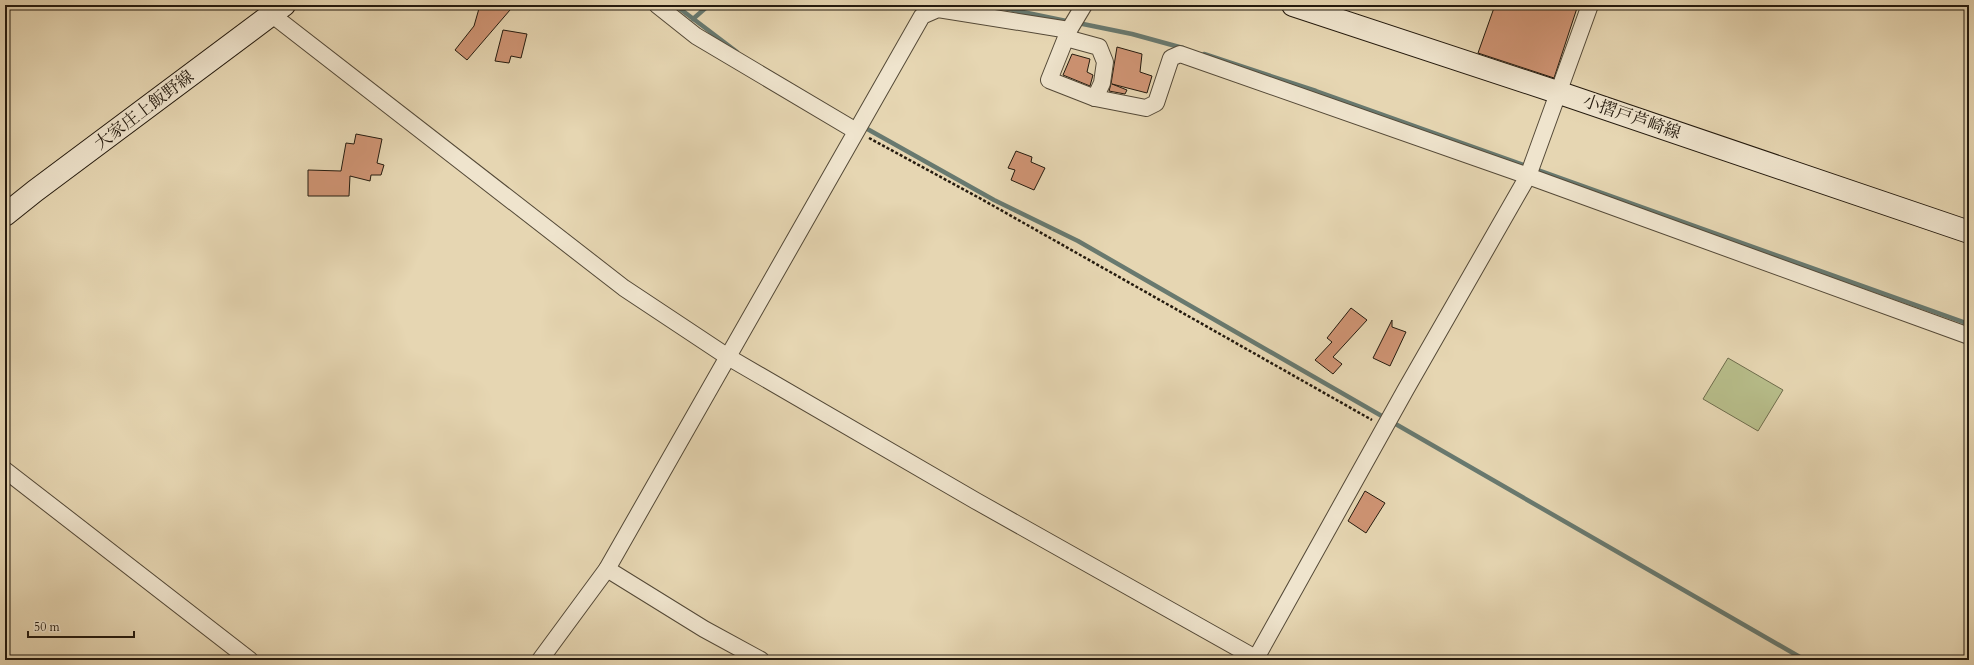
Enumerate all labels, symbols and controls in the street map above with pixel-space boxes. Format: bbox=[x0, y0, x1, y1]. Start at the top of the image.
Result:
street label: 大家庄上飯野線 bbox=[90, 65, 198, 155]
street label: 小摺戸芦崎線 bbox=[1580, 90, 1684, 144]
scale bar bbox=[28, 613, 134, 639]
text: 50 m bbox=[34, 619, 61, 635]

